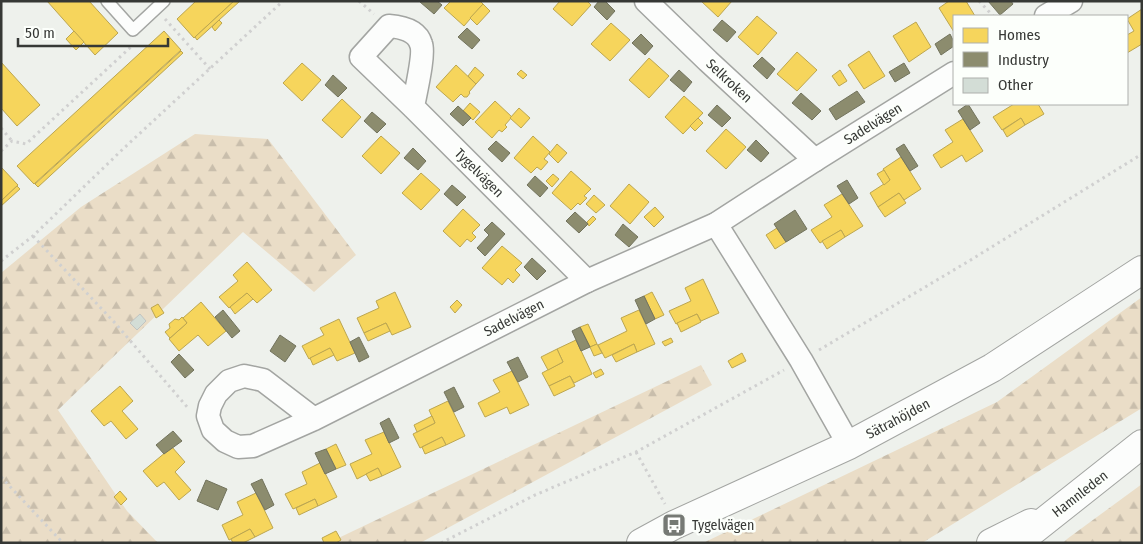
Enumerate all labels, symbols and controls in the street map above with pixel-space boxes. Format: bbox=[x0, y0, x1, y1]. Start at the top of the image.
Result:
scale bar bbox=[18, 15, 168, 47]
legend bbox=[953, 15, 1128, 105]
text: 50 m bbox=[25, 24, 55, 42]
text: Homes bbox=[998, 26, 1040, 44]
text: Industry bbox=[998, 51, 1049, 69]
street label: Selkroken bbox=[702, 55, 756, 107]
text: Other bbox=[998, 76, 1034, 94]
street label: Sadelvägen bbox=[841, 100, 905, 148]
street label: Tygelvägen bbox=[451, 145, 507, 201]
street label: Sadelvägen bbox=[481, 296, 547, 340]
street label: Sätrahöjden bbox=[863, 395, 933, 443]
street label: Hamnleden bbox=[1049, 467, 1111, 521]
bus stop icon: Tygelvägen bbox=[661, 512, 687, 538]
place label: Tygelvägen bbox=[692, 517, 754, 534]

